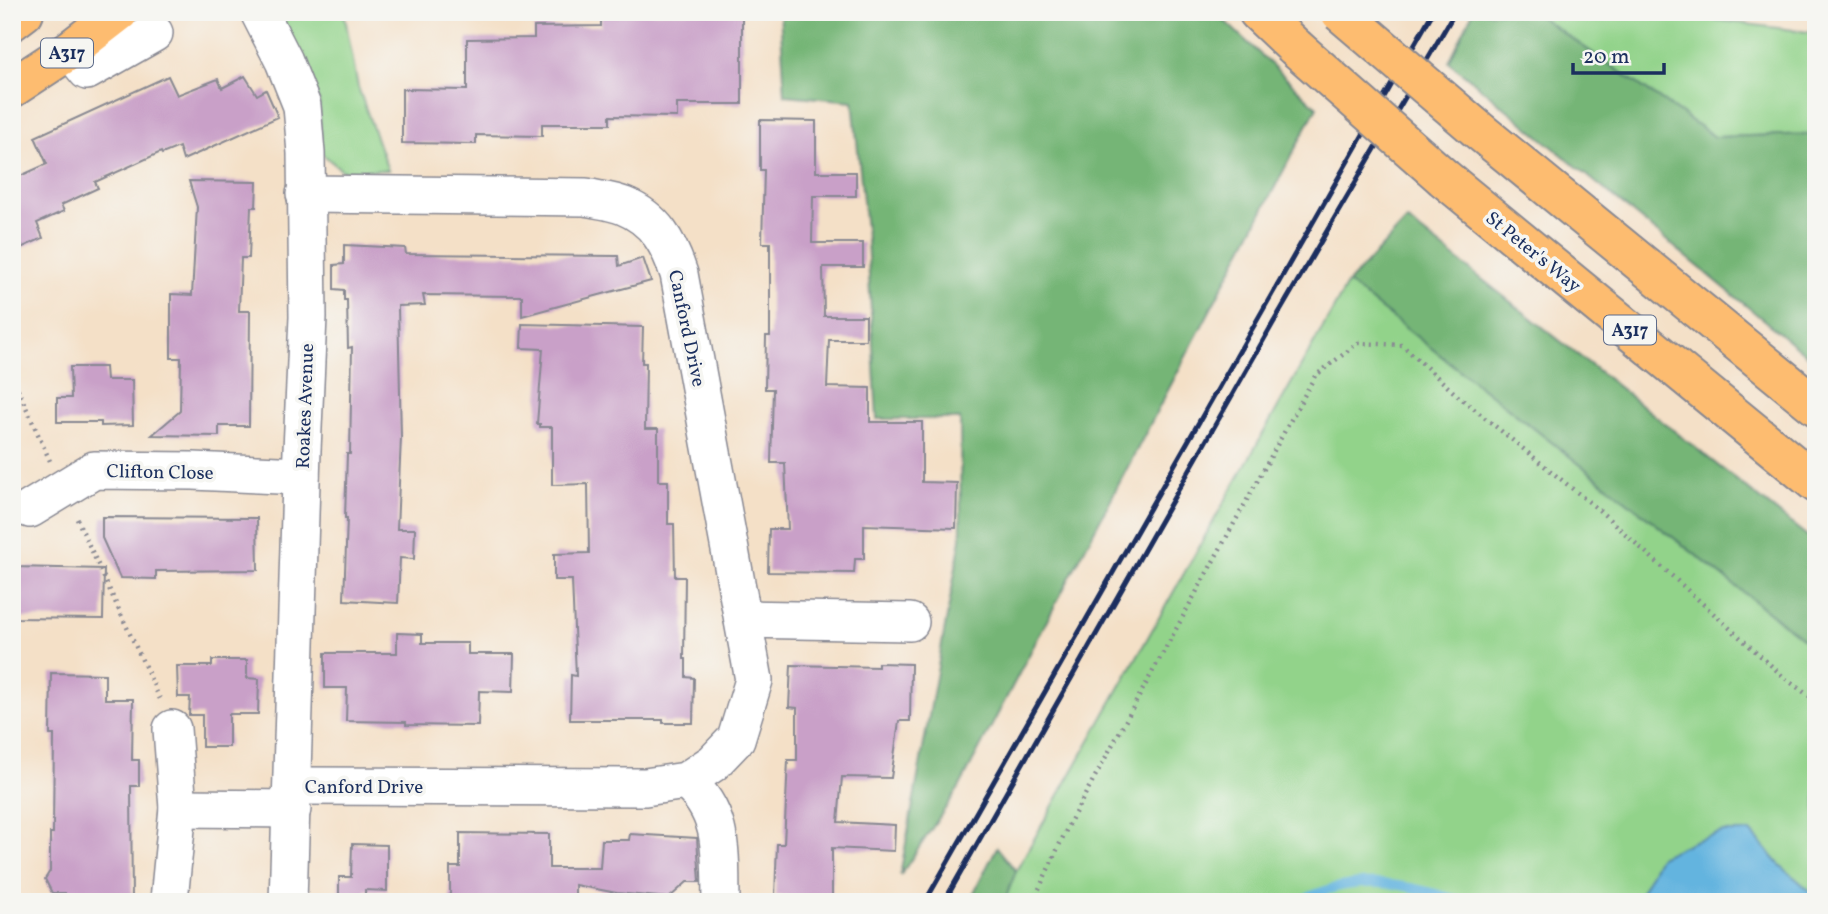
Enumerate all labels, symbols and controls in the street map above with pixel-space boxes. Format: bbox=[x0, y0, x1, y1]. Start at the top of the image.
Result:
scale bar bbox=[1573, 32, 1664, 76]
road number: A317 bbox=[41, 38, 93, 68]
text: 20 m bbox=[1583, 43, 1629, 72]
street label: St Peter's Way bbox=[1479, 206, 1586, 299]
street label: Canford Drive bbox=[661, 268, 711, 389]
road number: A317 bbox=[1604, 316, 1656, 344]
street label: Roakes Avenue bbox=[291, 343, 321, 469]
street label: Clifton Close bbox=[106, 459, 214, 487]
street label: Canford Drive bbox=[305, 775, 423, 801]

